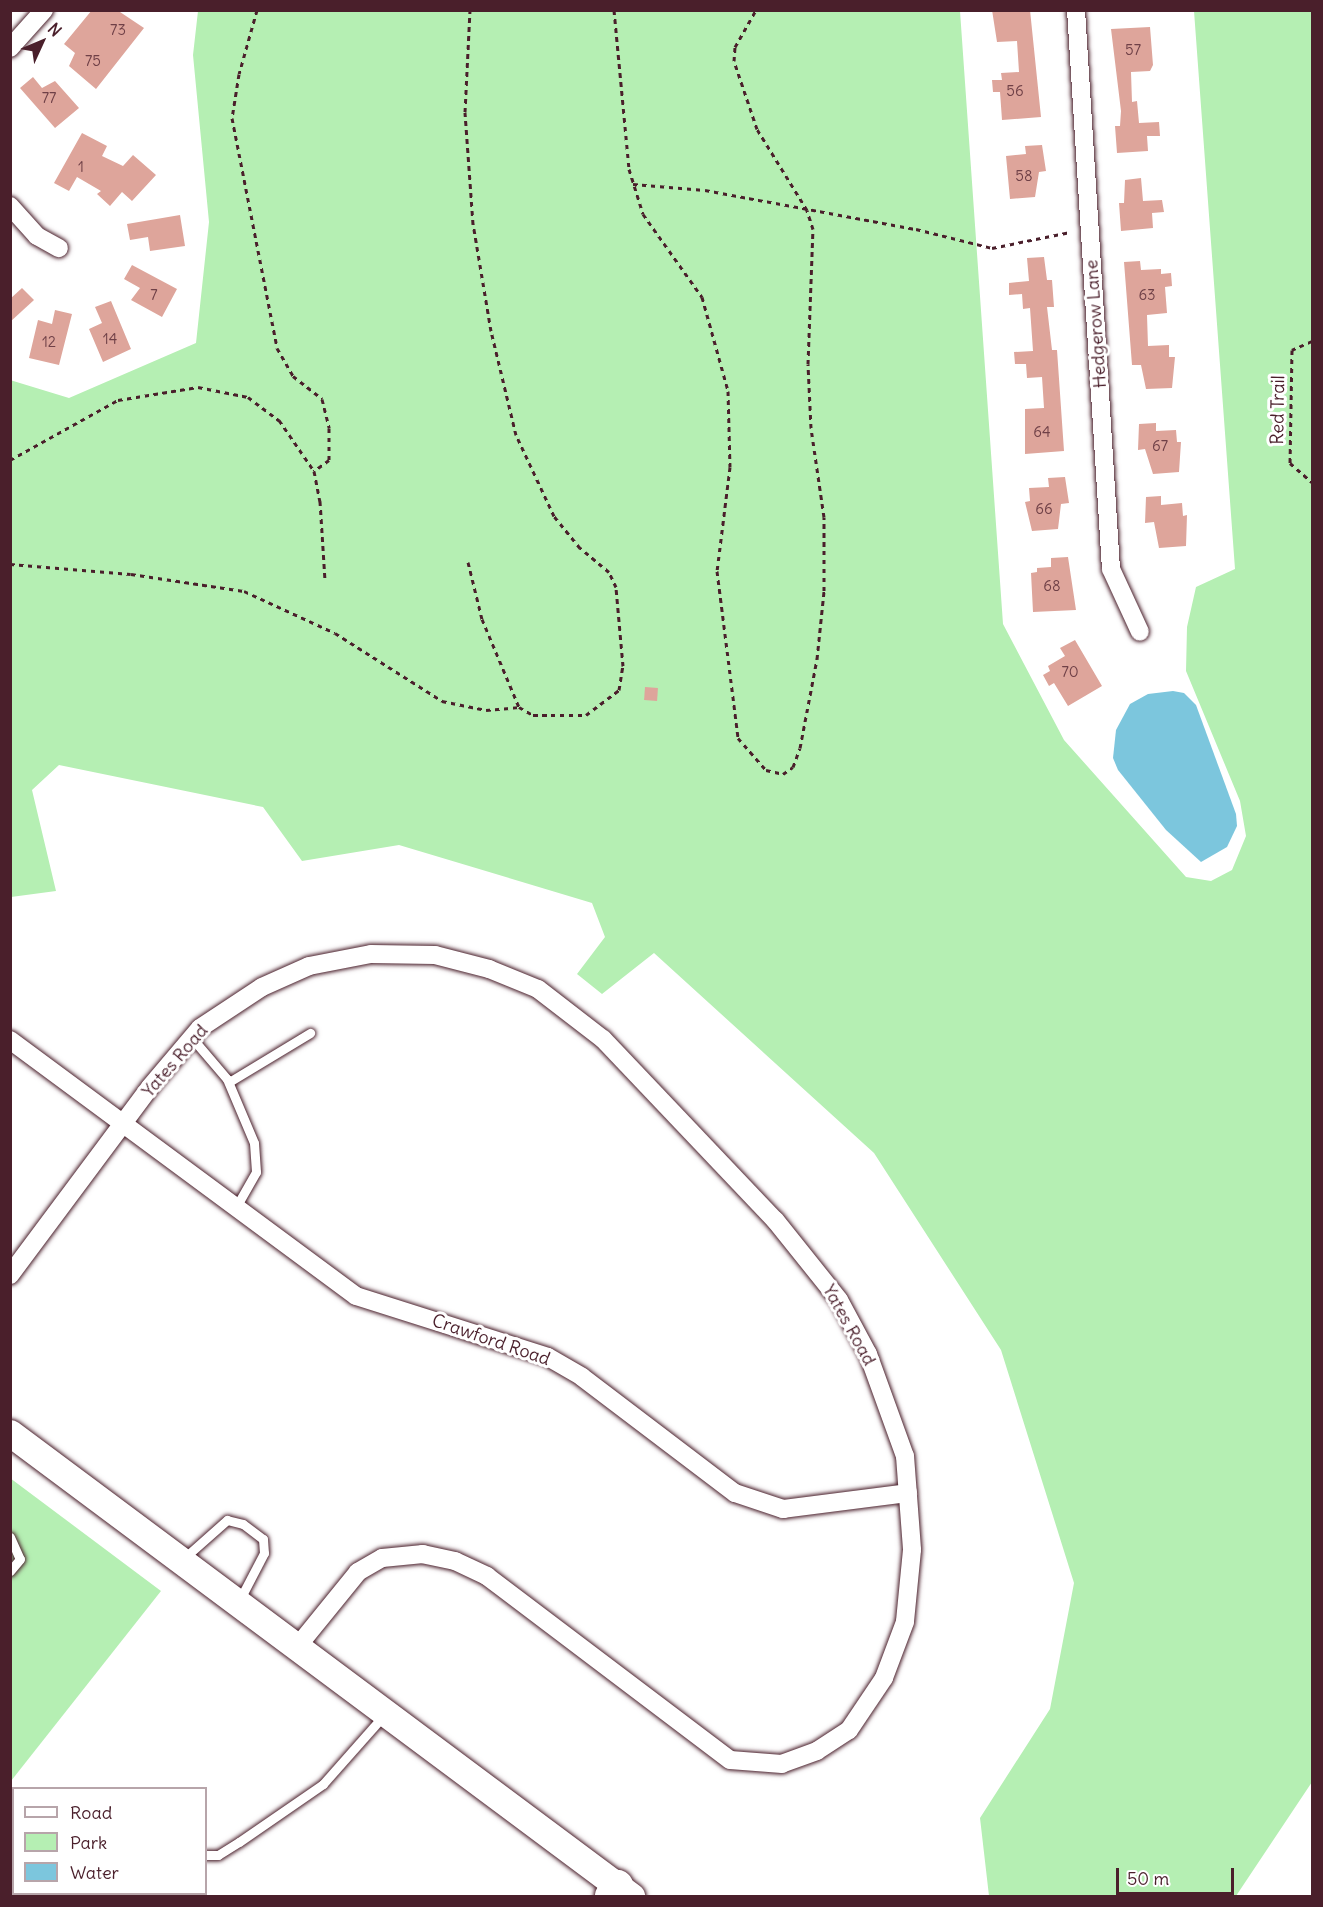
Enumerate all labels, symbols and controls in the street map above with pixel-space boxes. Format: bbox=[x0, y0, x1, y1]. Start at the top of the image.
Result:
north arrow bbox=[12, 12, 72, 72]
text: N bbox=[44, 19, 66, 40]
house number: 73 bbox=[110, 21, 126, 39]
house number: 57 bbox=[1125, 41, 1141, 59]
house number: 75 bbox=[85, 52, 101, 70]
house number: 56 bbox=[1006, 82, 1024, 100]
house number: 77 bbox=[42, 89, 56, 107]
house number: 1 bbox=[78, 158, 84, 176]
house number: 58 bbox=[1015, 167, 1033, 185]
street label: Hedgerow Lane bbox=[1081, 259, 1111, 389]
house number: 7 bbox=[150, 286, 158, 304]
house number: 63 bbox=[1138, 286, 1156, 304]
house number: 14 bbox=[103, 330, 117, 348]
house number: 12 bbox=[42, 333, 56, 351]
street label: Red Trail bbox=[1267, 375, 1289, 445]
house number: 64 bbox=[1033, 423, 1051, 441]
house number: 67 bbox=[1152, 437, 1168, 455]
house number: 66 bbox=[1035, 500, 1053, 518]
house number: 68 bbox=[1043, 577, 1061, 595]
house number: 70 bbox=[1061, 663, 1079, 681]
street label: Yates Road bbox=[138, 1020, 212, 1102]
street label: Yates Road bbox=[818, 1281, 880, 1369]
street label: Crawford Road bbox=[429, 1310, 553, 1370]
legend bbox=[12, 1787, 207, 1895]
text: Road bbox=[70, 1801, 112, 1824]
text: Park bbox=[70, 1831, 107, 1854]
scale bar bbox=[1119, 1856, 1238, 1894]
text: Water bbox=[70, 1861, 119, 1884]
text: 50 m bbox=[1127, 1867, 1169, 1890]

